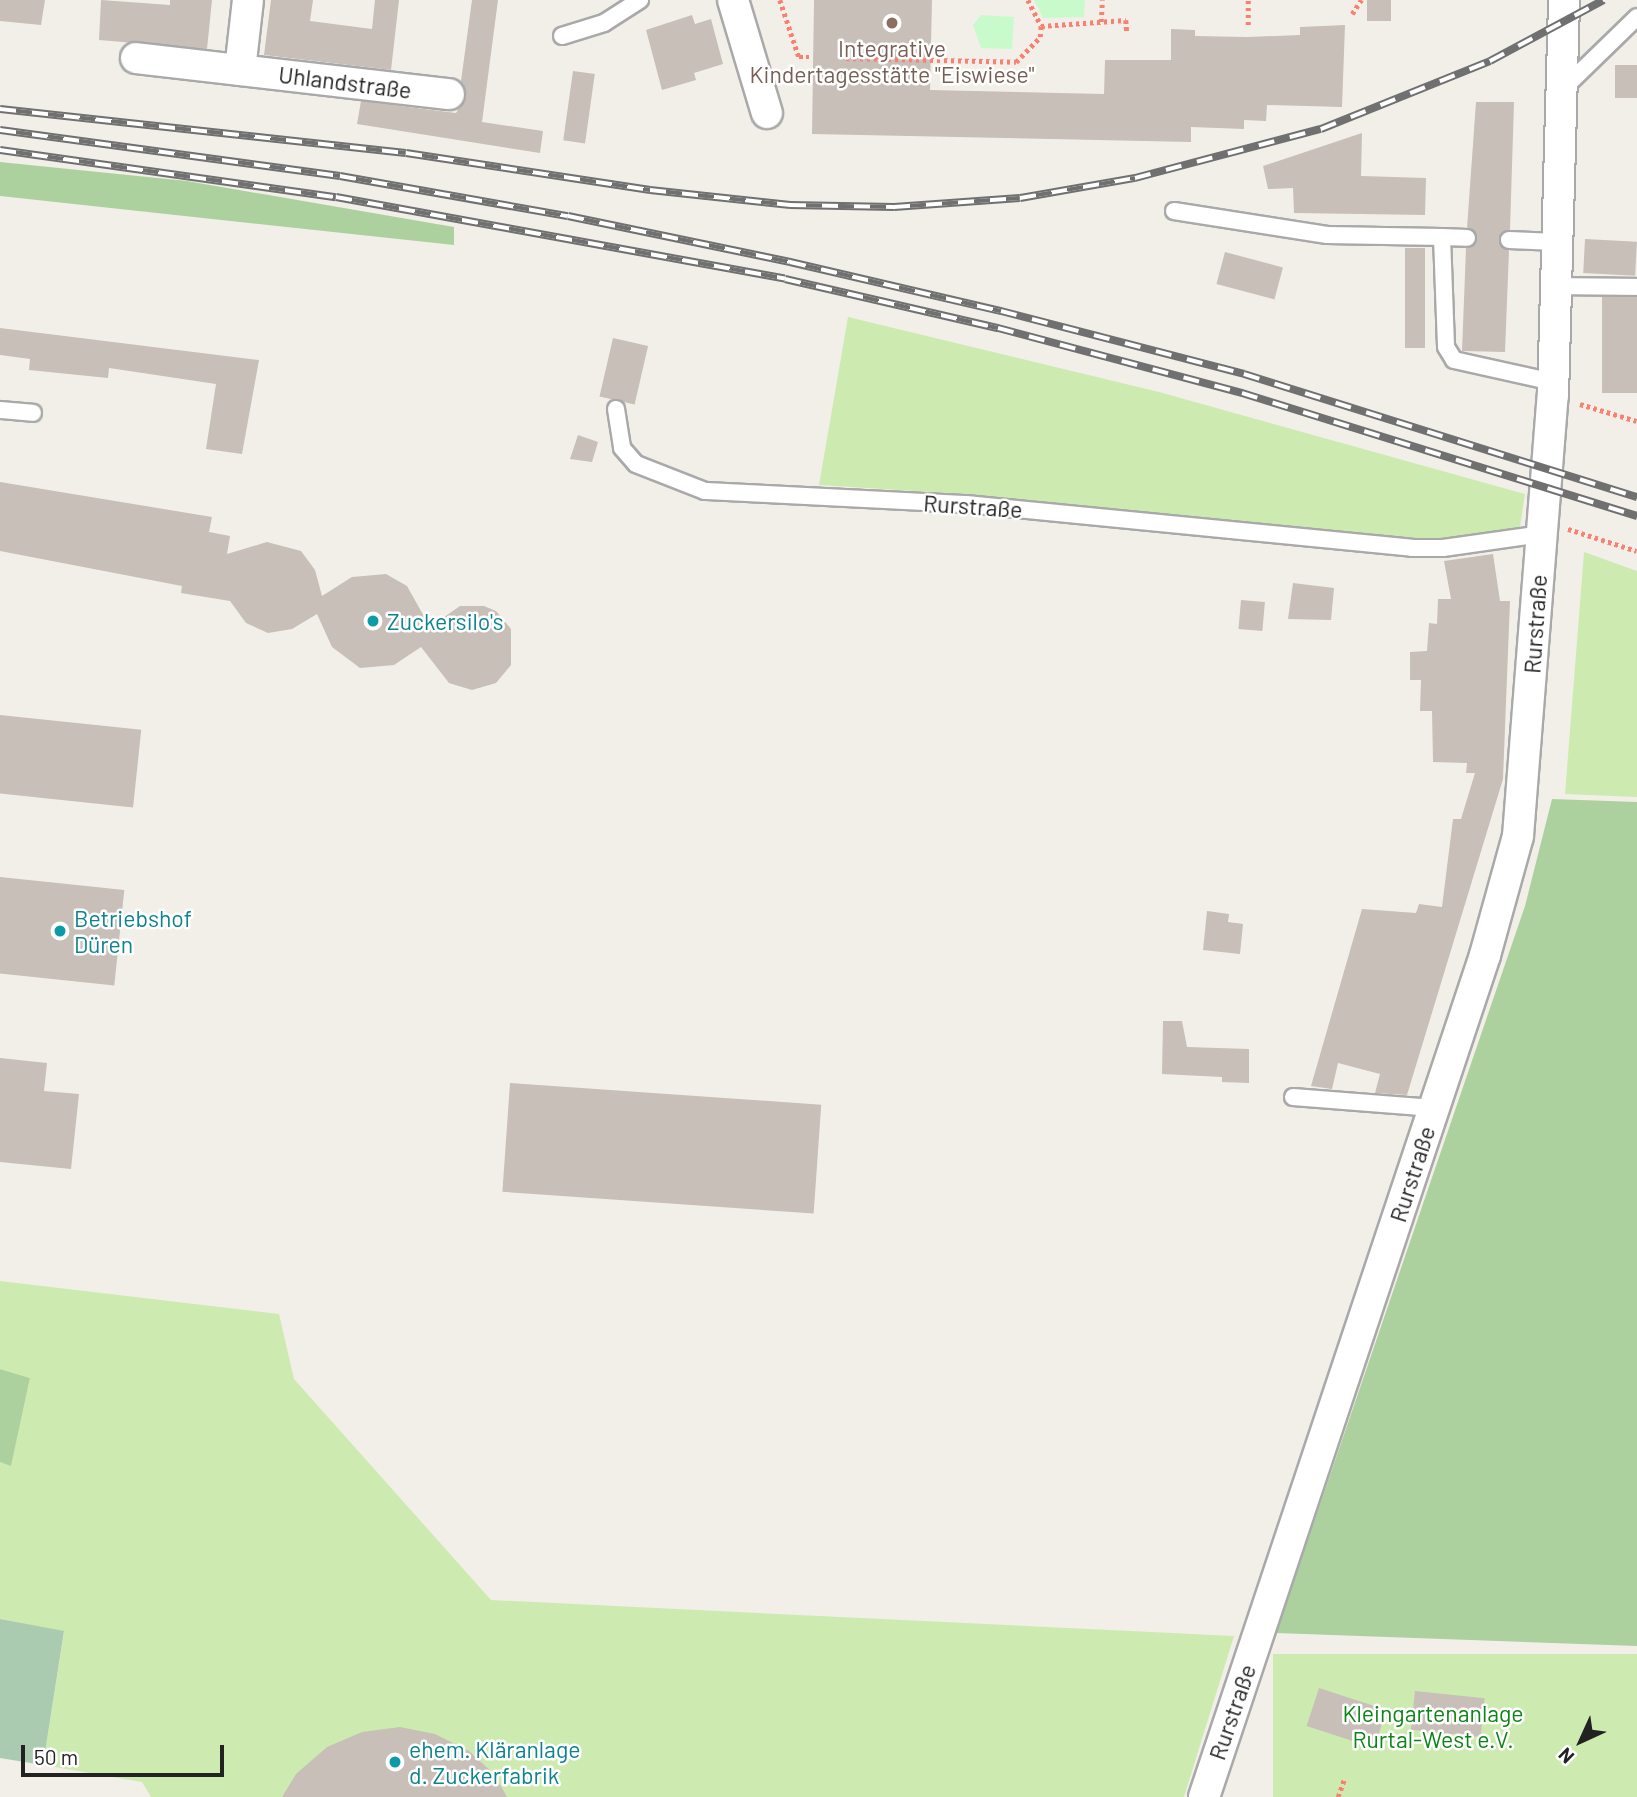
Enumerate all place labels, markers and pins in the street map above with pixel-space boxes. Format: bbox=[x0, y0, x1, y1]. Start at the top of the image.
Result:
marker: Integrative Kindertagesstätte "Eiswiese" bbox=[884, 15, 900, 31]
place label: Integrative Kindertagesstätte "Eiswiese" bbox=[750, 34, 1034, 88]
place label: Zuckersilo's bbox=[387, 607, 504, 635]
marker: Zuckersilo's bbox=[365, 613, 381, 629]
place label: Betriebshof Düren bbox=[74, 904, 192, 958]
marker: Betriebshof Düren bbox=[52, 923, 68, 939]
place label: ehem. Kläranlage d. Zuckerfabrik bbox=[409, 1735, 580, 1789]
marker: ehem. Kläranlage d. Zuckerfabrik bbox=[387, 1754, 403, 1770]

